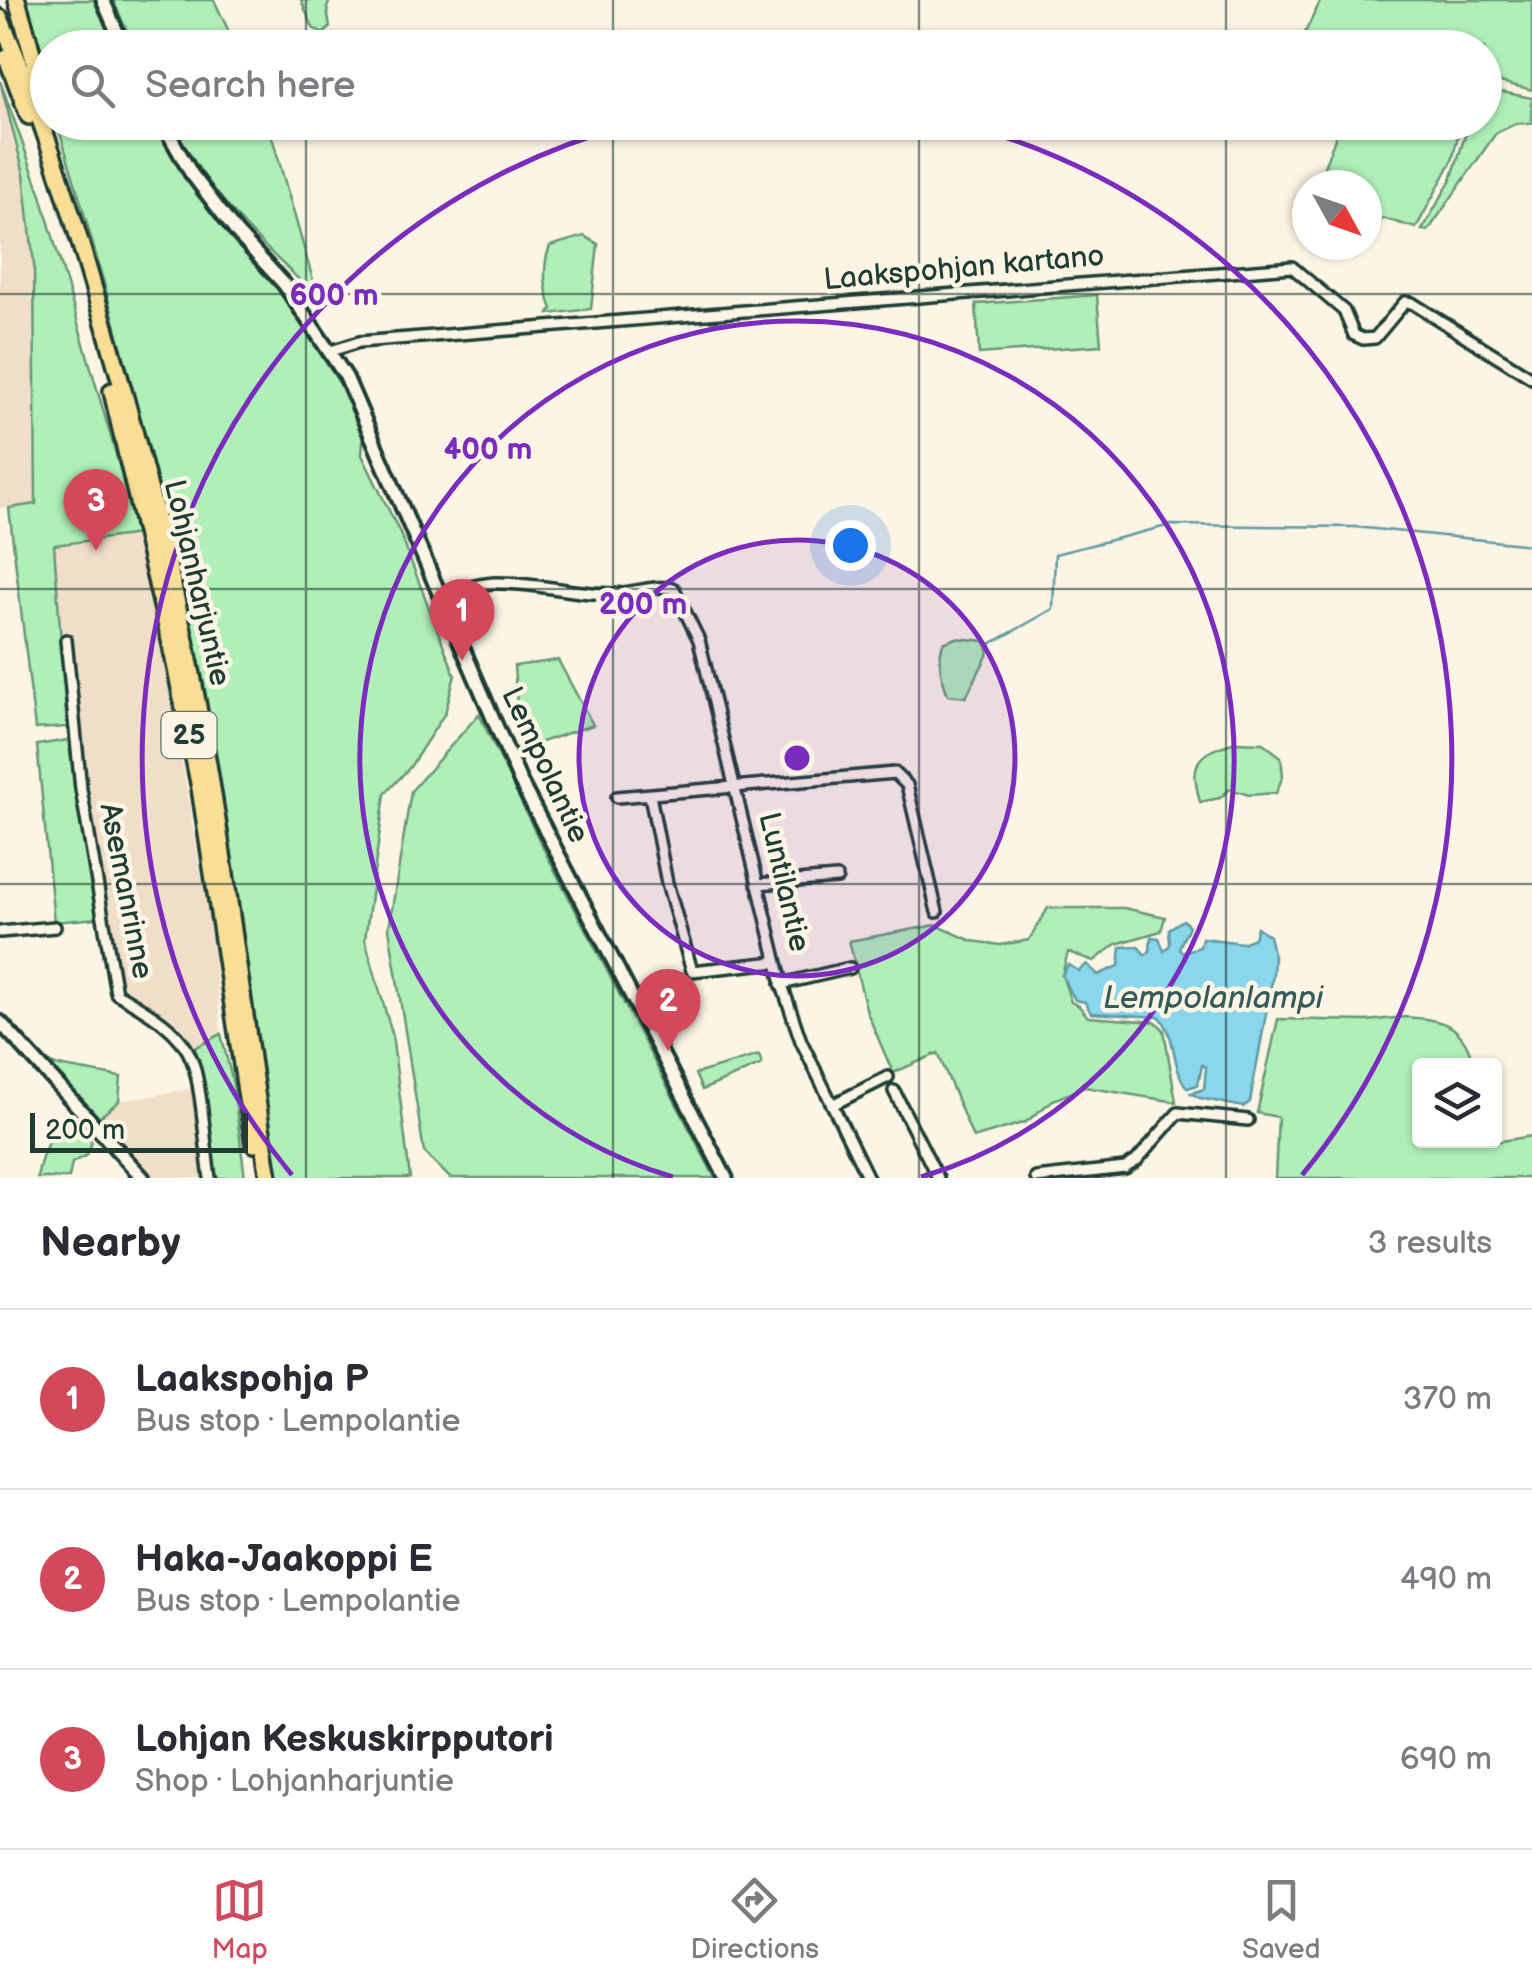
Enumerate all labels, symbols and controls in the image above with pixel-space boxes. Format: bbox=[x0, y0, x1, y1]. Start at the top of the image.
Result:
search box bbox=[30, 30, 1502, 140]
icon: search bbox=[65, 58, 120, 113]
text: Search here bbox=[145, 63, 356, 108]
north arrow bbox=[1292, 170, 1382, 260]
street label: Laakspohjan kartano bbox=[822, 238, 1106, 298]
text: 600 m bbox=[289, 278, 379, 314]
text: 400 m bbox=[444, 432, 532, 468]
pin: 3 bbox=[64, 468, 128, 551]
street label: Lohjanharjuntie bbox=[156, 477, 238, 689]
your location bbox=[825, 520, 876, 571]
pin: 1 bbox=[430, 578, 494, 661]
text: 200 m bbox=[599, 587, 687, 623]
street label: Lempolantie bbox=[493, 681, 597, 849]
road number: 25 bbox=[162, 712, 216, 758]
centre of rings bbox=[779, 740, 815, 776]
street label: Asemanrinne bbox=[91, 800, 161, 982]
street label: Luntilantie bbox=[751, 809, 817, 955]
pin: 2 bbox=[636, 968, 700, 1051]
water label: Lempolanlampi bbox=[1103, 979, 1325, 1018]
map controls bbox=[1412, 1058, 1502, 1148]
button: layers bbox=[1412, 1058, 1502, 1148]
scale bar bbox=[30, 1108, 248, 1152]
text: 200 m bbox=[45, 1114, 125, 1147]
text: Nearby bbox=[40, 1218, 180, 1269]
text: 3 results bbox=[1368, 1224, 1492, 1263]
text: Laakspohja P bbox=[135, 1357, 368, 1402]
text: 1 bbox=[66, 1380, 79, 1419]
text: 370 m bbox=[1403, 1380, 1492, 1419]
text: Bus stop · Lempolantie bbox=[135, 1402, 461, 1441]
text: Haka-Jaakoppi E bbox=[135, 1537, 433, 1582]
text: 2 bbox=[63, 1560, 82, 1599]
text: 490 m bbox=[1400, 1560, 1492, 1599]
text: Bus stop · Lempolantie bbox=[135, 1582, 461, 1621]
text: Lohjan Keskuskirpputori bbox=[135, 1717, 554, 1762]
text: 3 bbox=[63, 1740, 82, 1779]
text: 690 m bbox=[1400, 1740, 1492, 1779]
text: Shop · Lohjanharjuntie bbox=[135, 1762, 454, 1801]
tab: Map bbox=[211, 1873, 268, 1966]
tab: Directions bbox=[690, 1873, 819, 1966]
tab: Saved bbox=[1242, 1873, 1321, 1966]

